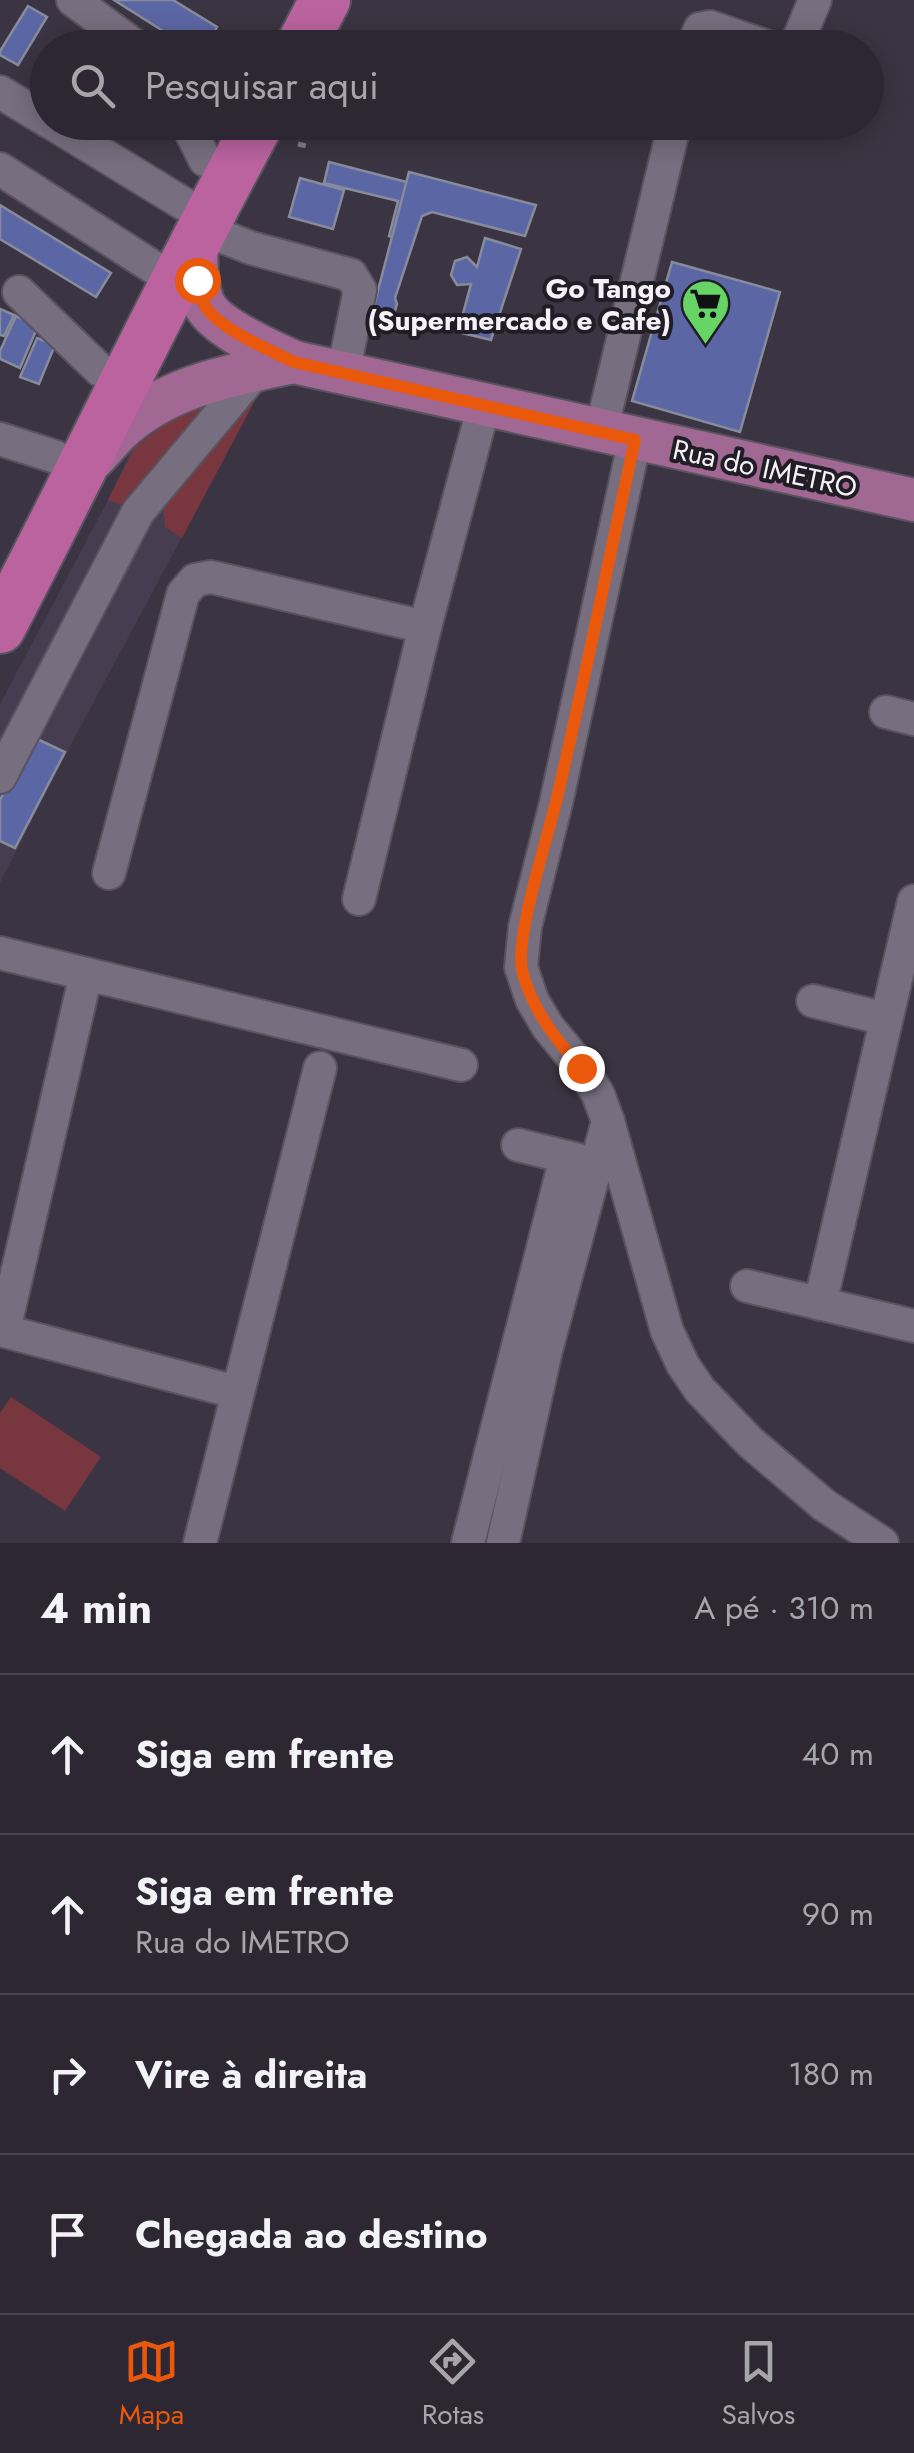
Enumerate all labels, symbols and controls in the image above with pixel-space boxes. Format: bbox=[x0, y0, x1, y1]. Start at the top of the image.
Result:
search box bbox=[30, 30, 884, 140]
icon: search bbox=[65, 58, 120, 113]
text: Pesquisar aqui bbox=[145, 58, 379, 113]
route start bbox=[175, 258, 221, 304]
place label: Go Tango (Supermercado e Cafe) bbox=[367, 268, 671, 341]
supermarket icon: Go Tango (Supermercado e Cafe) bbox=[680, 278, 732, 346]
street label: Rua do IMETRO bbox=[669, 429, 861, 508]
route end bbox=[559, 1046, 605, 1092]
text: 4 min bbox=[40, 1578, 152, 1639]
text: A pé · 310 m bbox=[694, 1585, 874, 1631]
icon: ahead bbox=[40, 1727, 95, 1782]
text: Siga em frente bbox=[135, 1727, 394, 1782]
text: 40 m bbox=[802, 1731, 874, 1777]
text: Siga em frente bbox=[135, 1864, 394, 1919]
icon: ahead bbox=[40, 1887, 95, 1942]
text: 90 m bbox=[802, 1891, 874, 1937]
text: Rua do IMETRO bbox=[135, 1919, 349, 1965]
icon: right bbox=[40, 2047, 95, 2102]
text: Vire à direita bbox=[135, 2047, 368, 2102]
text: 180 m bbox=[788, 2051, 874, 2097]
icon: arrive bbox=[40, 2207, 95, 2262]
text: Chegada ao destino bbox=[135, 2207, 488, 2262]
tab: Mapa bbox=[119, 2334, 184, 2435]
tab: Rotas bbox=[422, 2334, 484, 2435]
tab: Salvos bbox=[722, 2334, 795, 2435]

